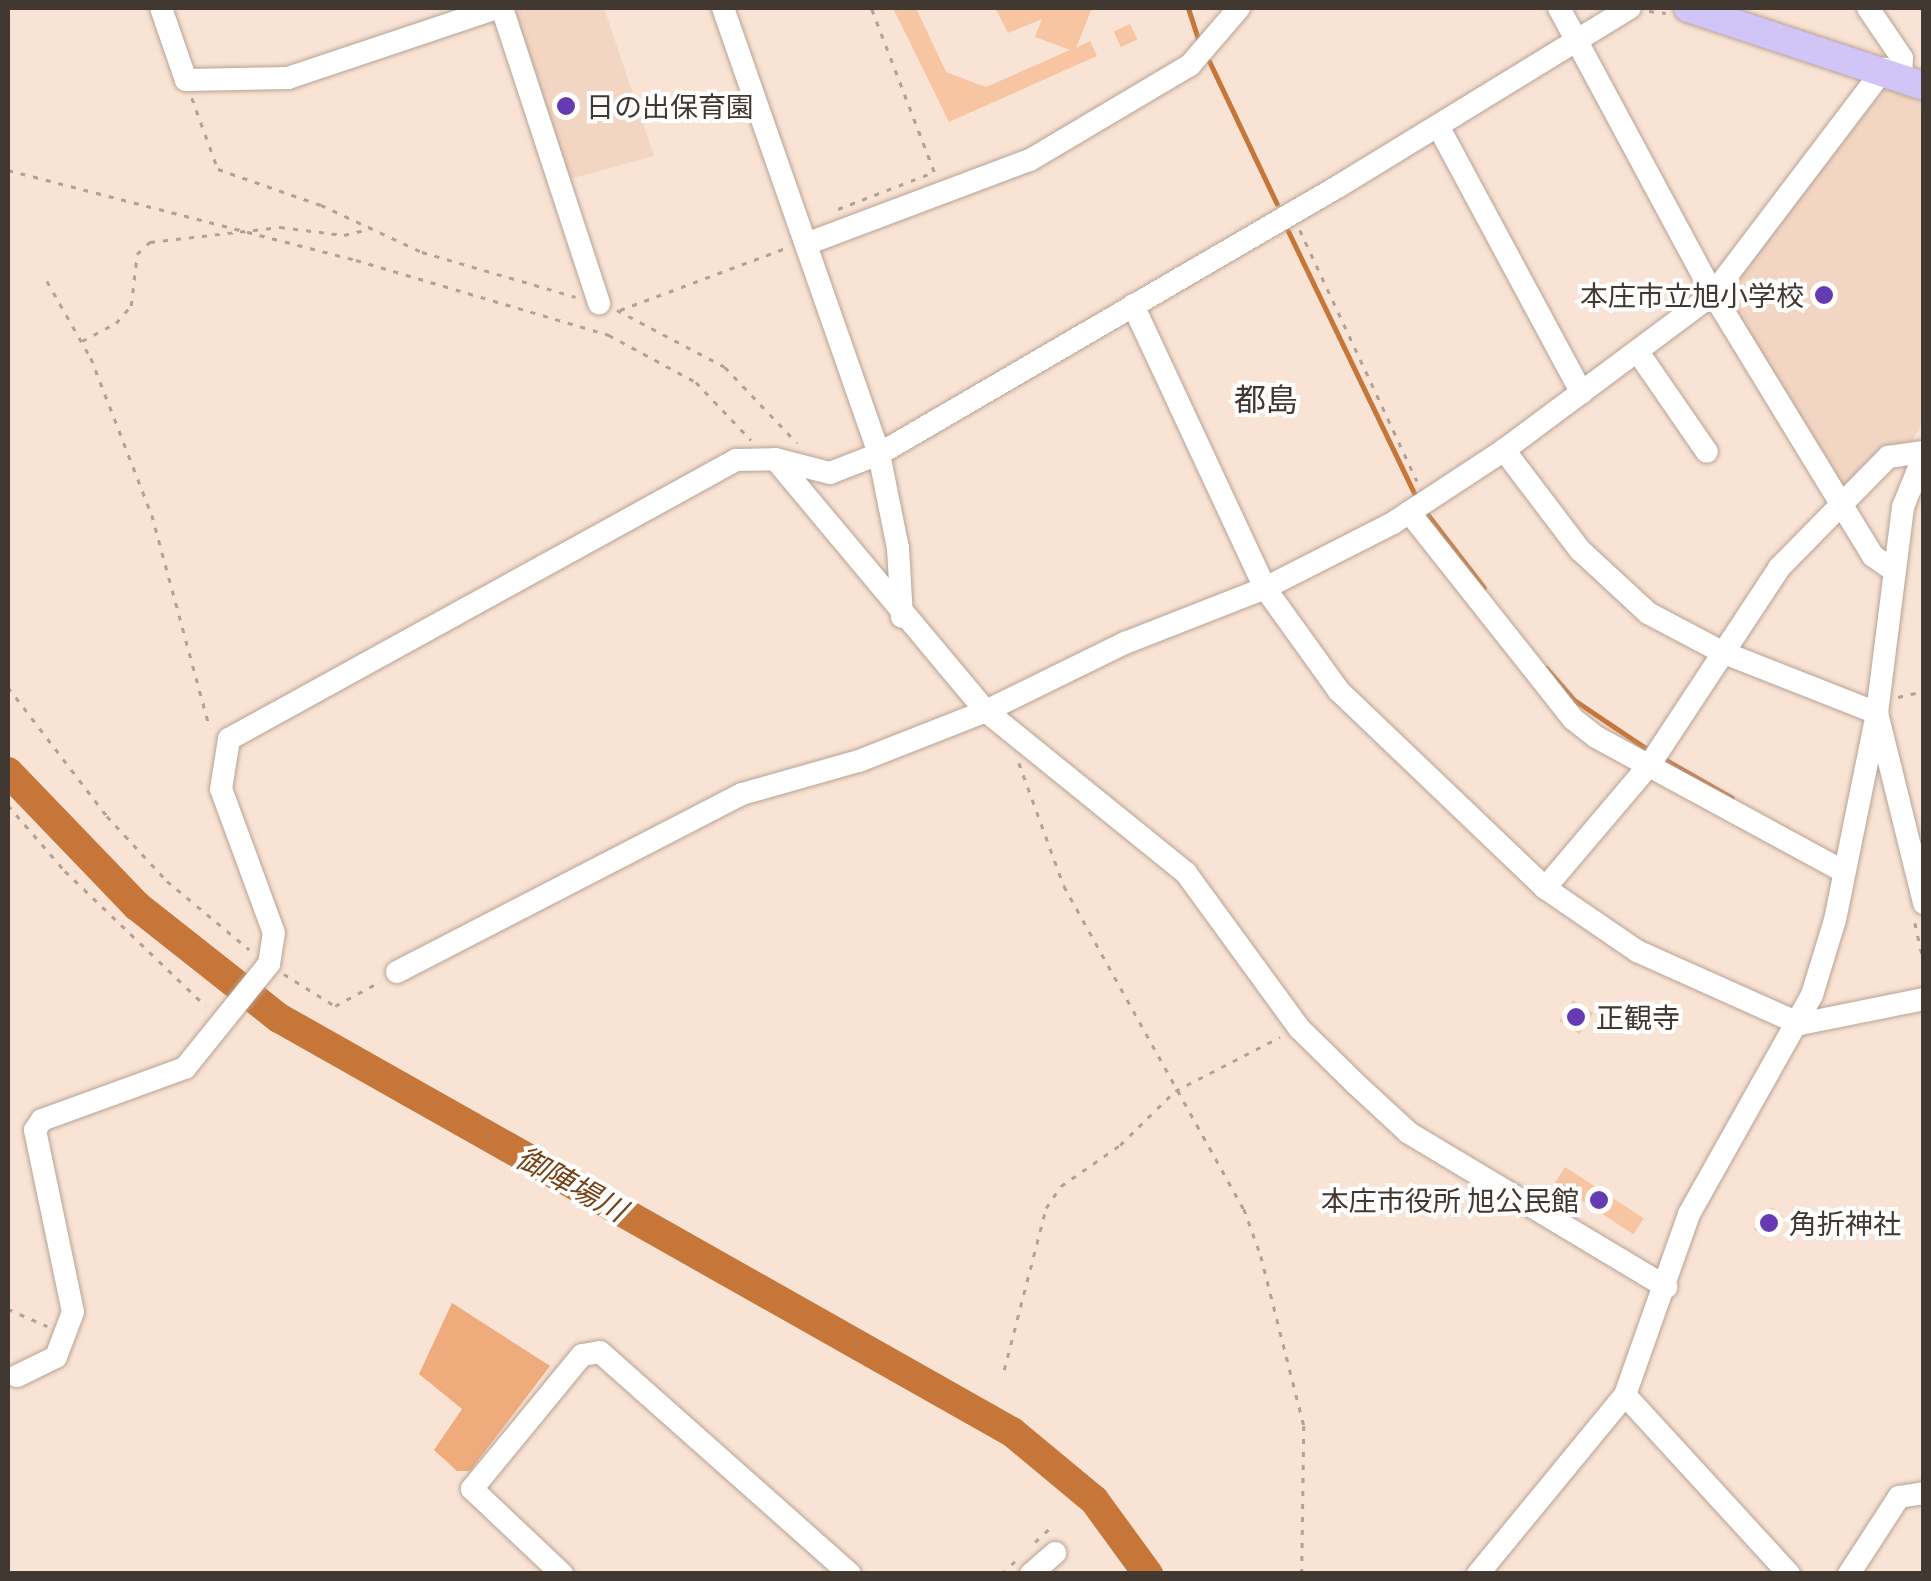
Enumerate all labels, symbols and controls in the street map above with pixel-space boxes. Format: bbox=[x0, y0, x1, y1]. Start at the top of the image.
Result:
place label: 日の出保育園 bbox=[586, 89, 754, 123]
marker: 日の出保育園 bbox=[555, 95, 577, 117]
place label: 本庄市立旭小学校 bbox=[1580, 278, 1804, 312]
marker: 本庄市立旭小学校 bbox=[1813, 284, 1835, 306]
district label: 都島 bbox=[1234, 379, 1298, 417]
place label: 正観寺 bbox=[1596, 1000, 1680, 1034]
marker: 正観寺 bbox=[1565, 1006, 1587, 1028]
water label: 御陣場川 bbox=[511, 1138, 633, 1228]
place label: 本庄市役所 旭公民館 bbox=[1321, 1183, 1579, 1217]
marker: 本庄市役所 旭公民館 bbox=[1588, 1189, 1610, 1211]
place label: 角折神社 bbox=[1789, 1206, 1901, 1240]
marker: 角折神社 bbox=[1758, 1212, 1780, 1234]

